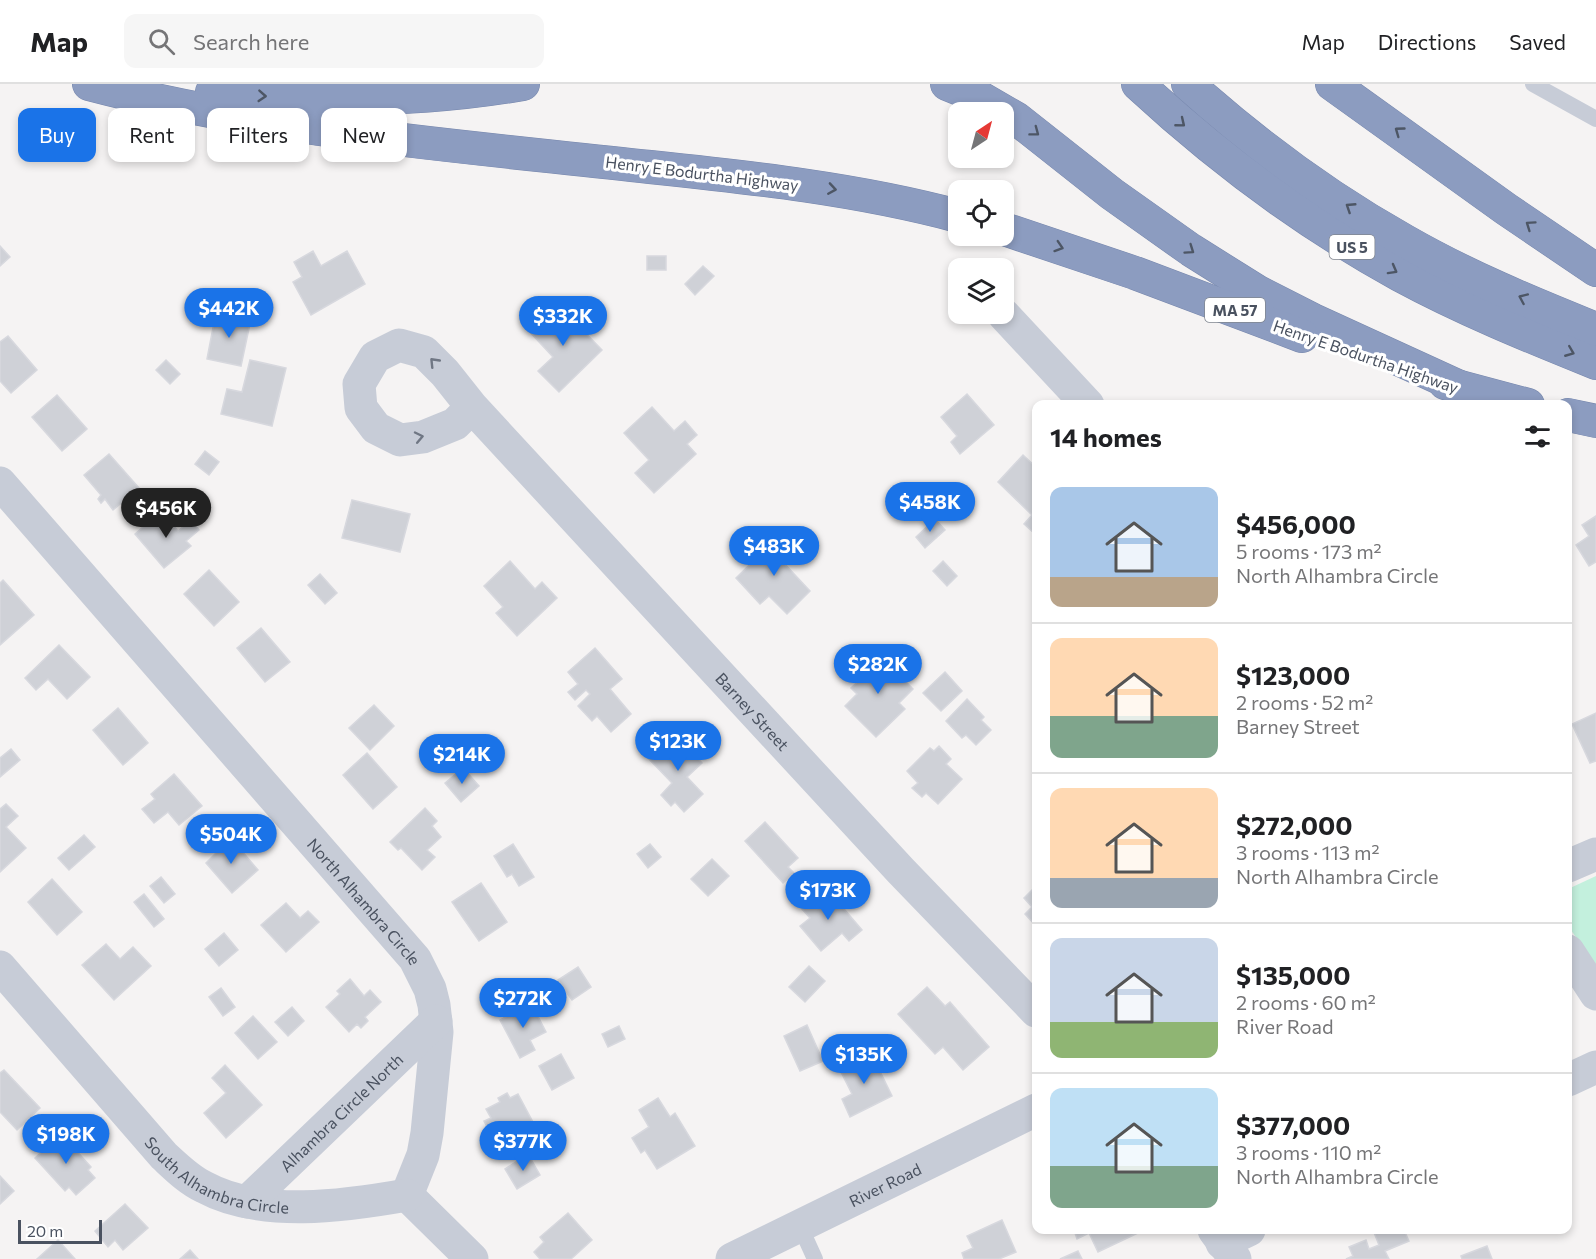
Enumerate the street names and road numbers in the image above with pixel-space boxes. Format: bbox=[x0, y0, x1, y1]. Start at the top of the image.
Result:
street label: Henry E Bodurtha Highway bbox=[604, 152, 800, 194]
road number: US 5 bbox=[1330, 235, 1374, 259]
road number: MA 57 bbox=[1205, 298, 1265, 322]
street label: Henry E Bodurtha Highway bbox=[1271, 315, 1461, 397]
street label: Barney Street bbox=[712, 668, 794, 754]
street label: North Alhambra Circle bbox=[304, 834, 426, 967]
street label: Alhambra Circle North bbox=[276, 1049, 406, 1175]
street label: South Alhambra Circle bbox=[142, 1132, 289, 1216]
street label: River Road bbox=[845, 1158, 924, 1210]

